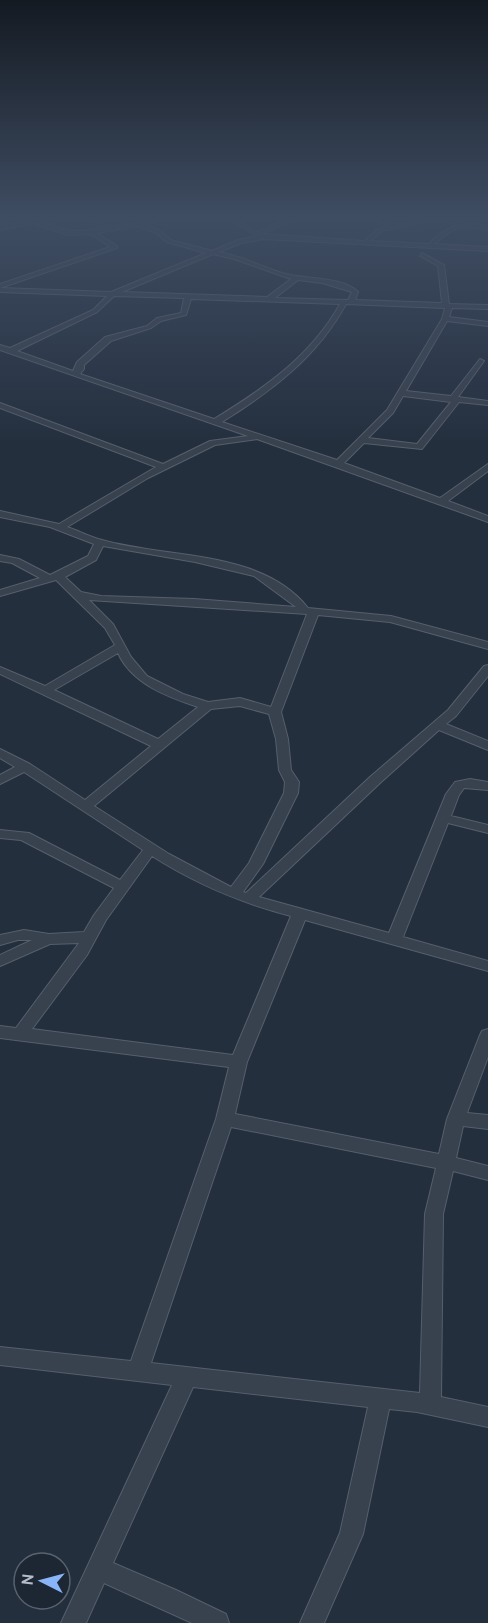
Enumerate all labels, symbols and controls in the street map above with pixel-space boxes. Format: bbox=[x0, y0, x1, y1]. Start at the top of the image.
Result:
north arrow bbox=[12, 1551, 72, 1611]
text: N bbox=[19, 1573, 40, 1586]

